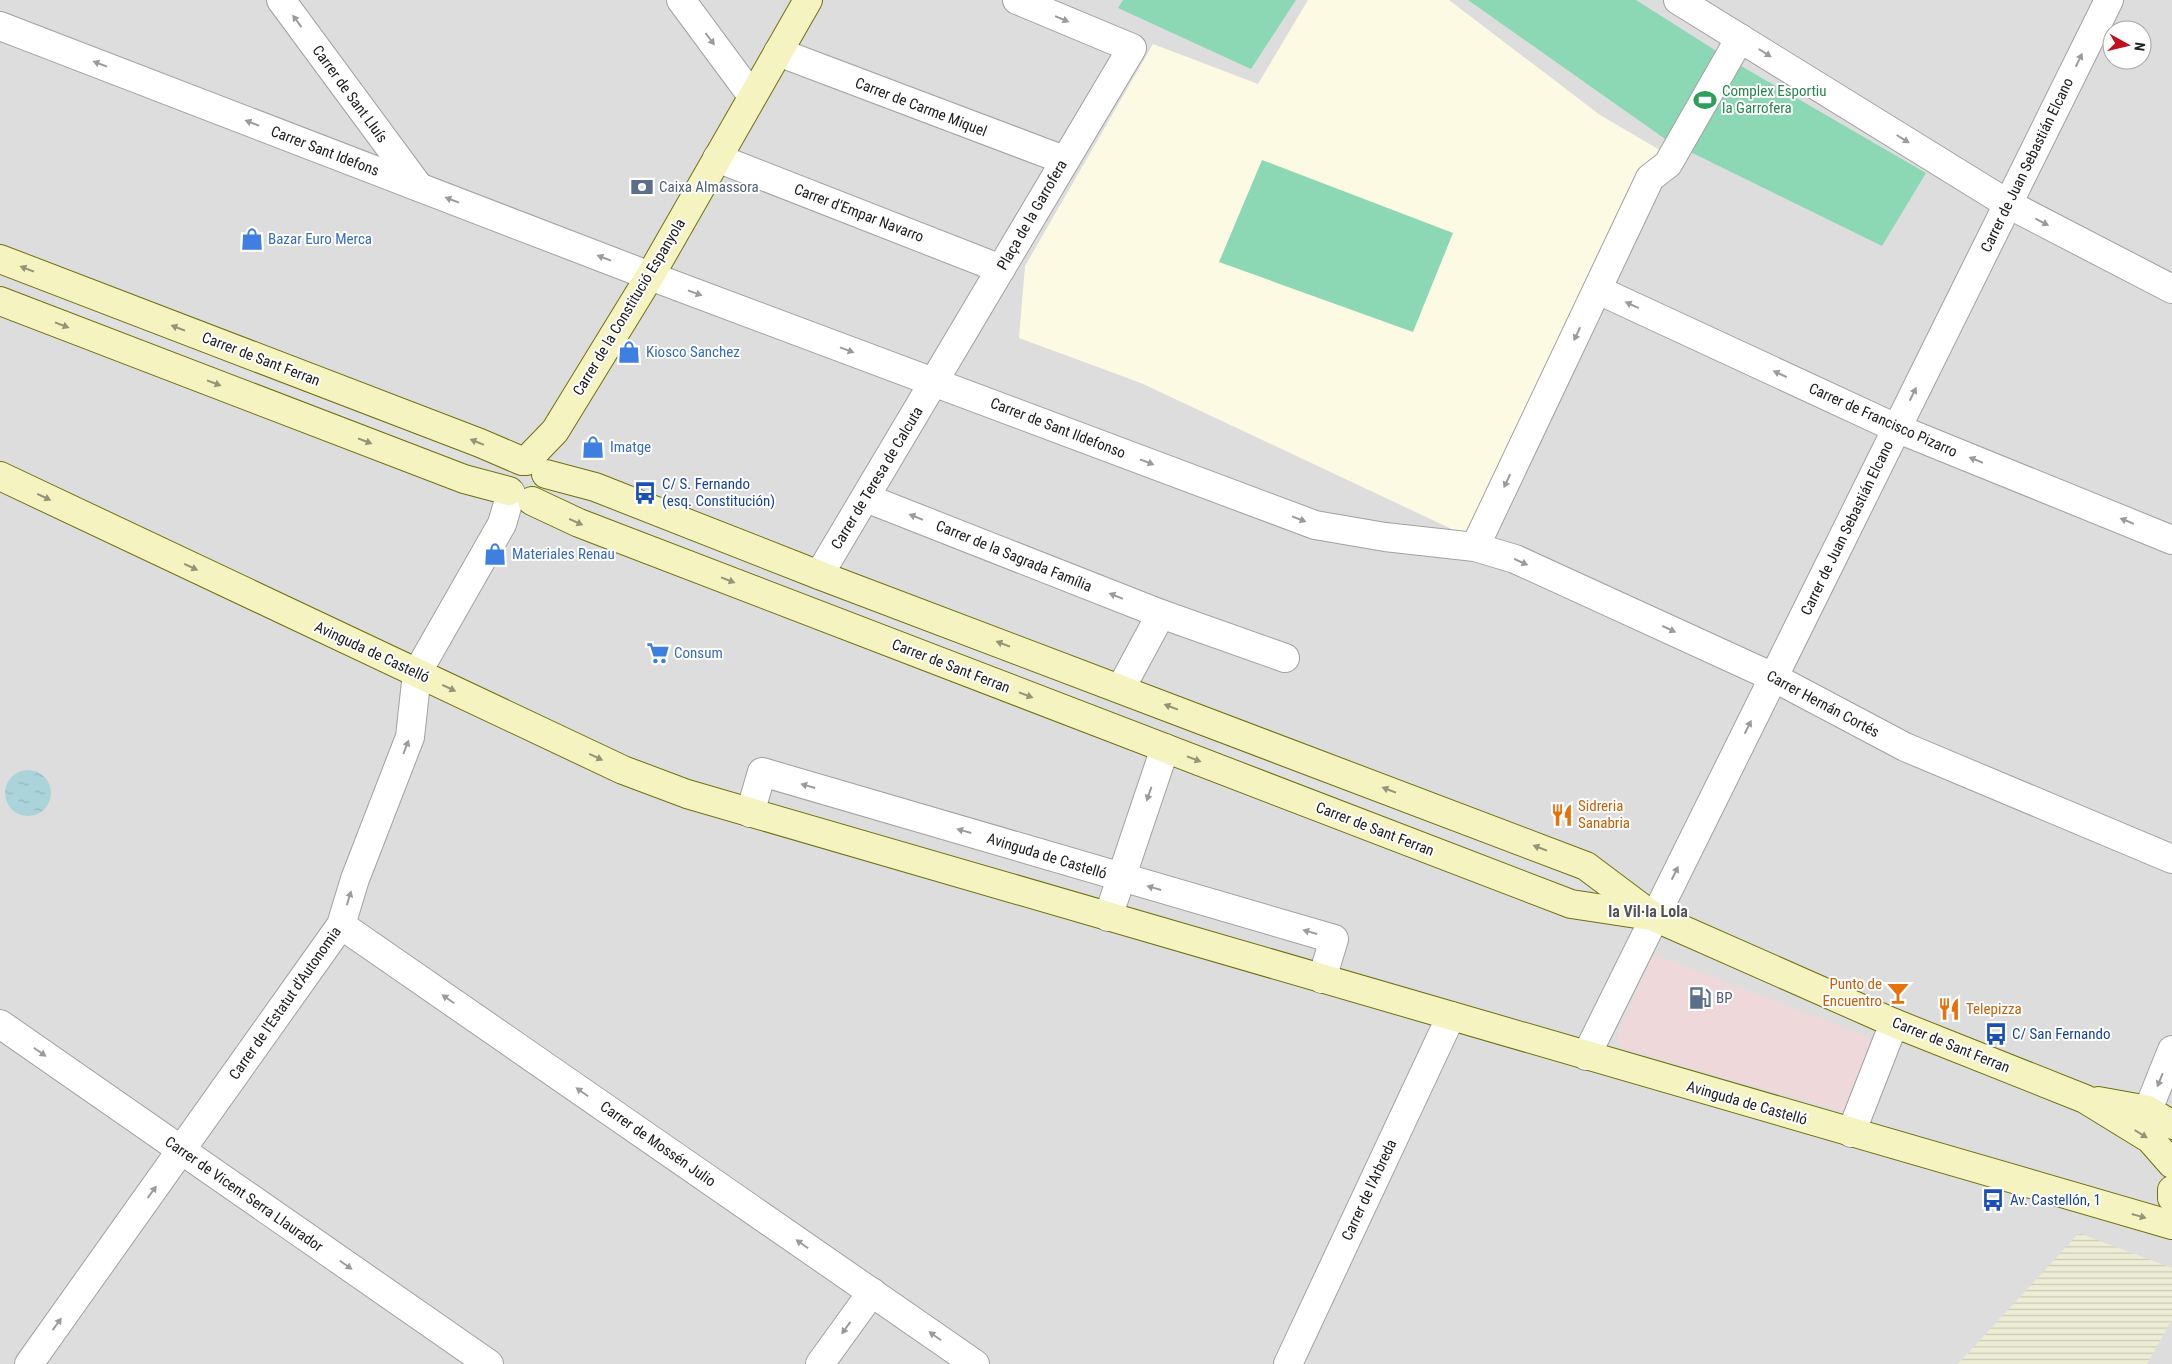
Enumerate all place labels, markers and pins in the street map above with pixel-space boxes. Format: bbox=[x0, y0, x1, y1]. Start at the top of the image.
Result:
place label: Complex Esportiu la Garrofera bbox=[1722, 82, 1827, 117]
sports icon: Complex Esportiu la Garrofera bbox=[1692, 87, 1718, 113]
bank icon: Caixa Almassora bbox=[629, 174, 655, 200]
place label: Caixa Almassora bbox=[659, 178, 759, 196]
shop icon: Bazar Euro Merca bbox=[239, 226, 265, 252]
place label: Bazar Euro Merca bbox=[268, 230, 372, 248]
shop icon: Kiosco Sanchez bbox=[616, 339, 642, 365]
place label: Kiosco Sanchez bbox=[646, 343, 740, 361]
shop icon: Imatge bbox=[580, 434, 606, 460]
place label: Imatge bbox=[610, 438, 651, 456]
place label: C/ S. Fernando (esq. Constitución) bbox=[662, 475, 775, 510]
bus stop icon: C/ S. Fernando (esq. Constitución) bbox=[632, 480, 658, 506]
shop icon: Materiales Renau bbox=[482, 541, 508, 567]
place label: Materiales Renau bbox=[512, 545, 615, 563]
supermarket icon: Consum bbox=[645, 640, 671, 666]
place label: Consum bbox=[674, 644, 723, 662]
place label: Sidreria Sanabria bbox=[1578, 797, 1630, 832]
restaurant icon: Sidreria Sanabria bbox=[1549, 802, 1575, 828]
place label: Punto de Encuentro bbox=[1822, 975, 1882, 1010]
bar icon: Punto de Encuentro bbox=[1885, 980, 1911, 1006]
fuel station icon: BP bbox=[1687, 985, 1713, 1011]
place label: BP bbox=[1716, 989, 1733, 1007]
restaurant icon: Telepizza bbox=[1936, 996, 1962, 1022]
place label: Telepizza bbox=[1966, 1000, 2022, 1018]
bus stop icon: C/ San Fernando bbox=[1983, 1021, 2009, 1047]
place label: C/ San Fernando bbox=[2012, 1025, 2111, 1043]
bus stop icon: Av. Castellón, 1 bbox=[1980, 1187, 2006, 1213]
place label: Av. Castellón, 1 bbox=[2010, 1191, 2101, 1209]

